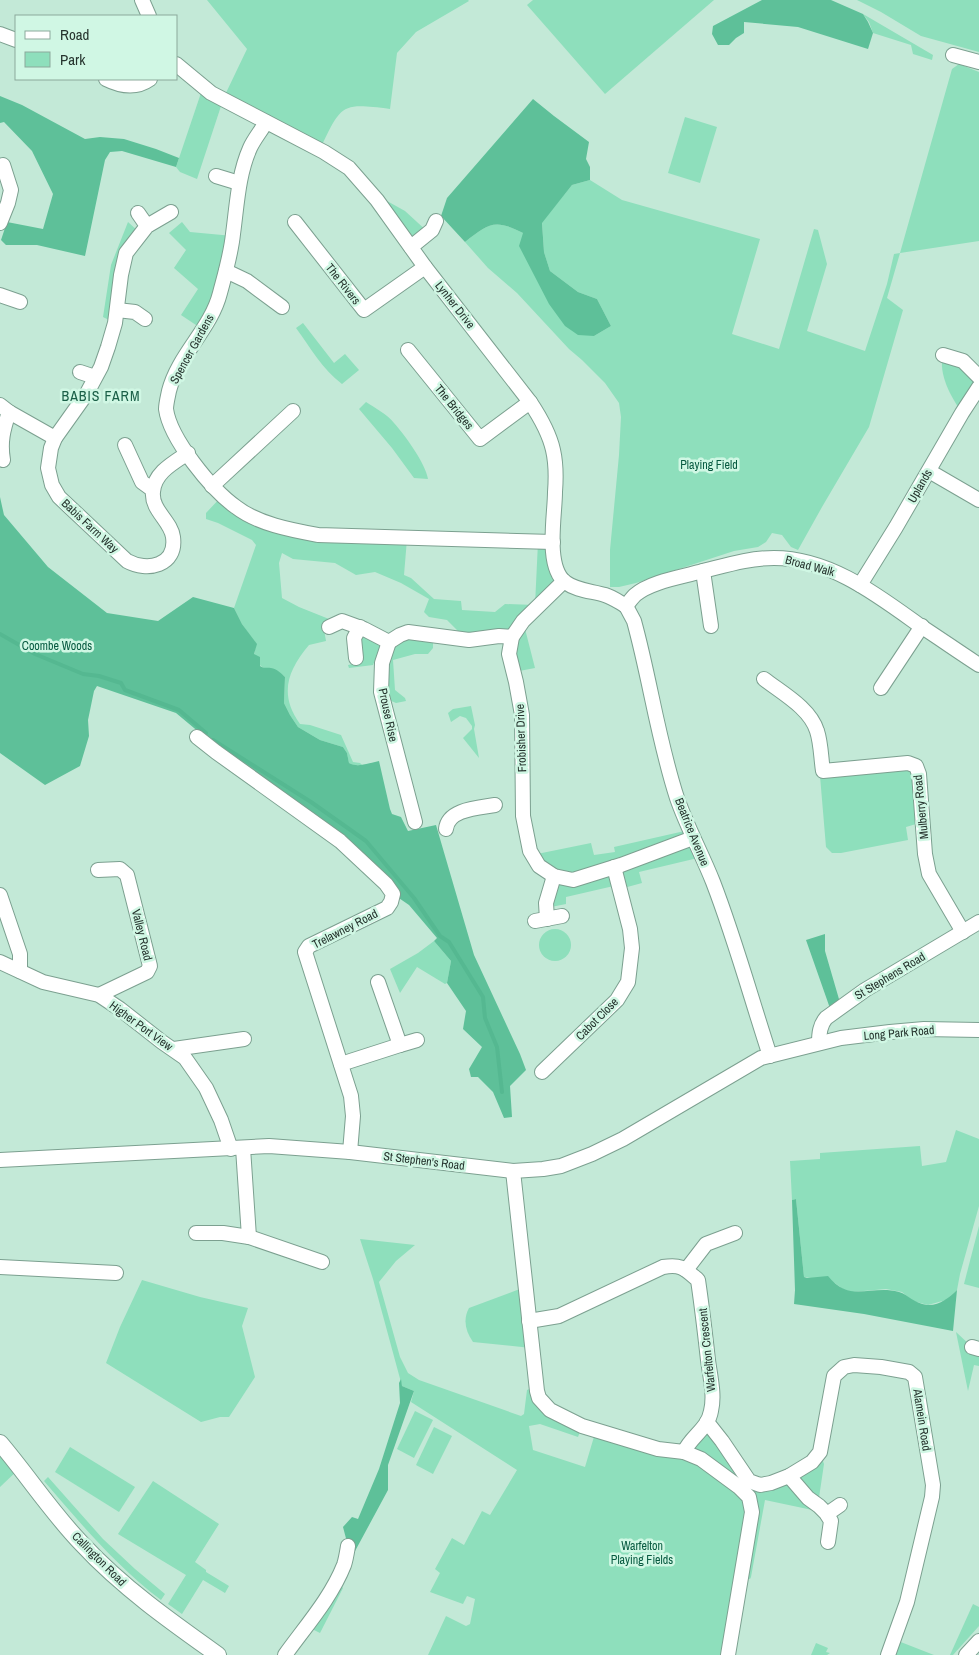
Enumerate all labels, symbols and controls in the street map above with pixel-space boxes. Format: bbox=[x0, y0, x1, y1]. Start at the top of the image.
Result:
legend bbox=[15, 15, 178, 80]
text: Road bbox=[60, 24, 89, 45]
text: Park bbox=[60, 49, 86, 70]
street label: The Rivers bbox=[322, 260, 364, 308]
street label: Lynher Drive bbox=[431, 278, 479, 332]
street label: Spencer Gardens bbox=[166, 311, 218, 387]
street label: The Bridges bbox=[431, 381, 477, 433]
district label: BABIS FARM bbox=[62, 387, 140, 405]
park label: Playing Field bbox=[680, 457, 738, 473]
street label: Uplands bbox=[904, 466, 936, 506]
street label: Babis Farm Way bbox=[58, 495, 122, 557]
street label: Broad Walk bbox=[784, 552, 837, 580]
park label: Coombe Woods bbox=[22, 638, 92, 654]
street label: Prouse Rise bbox=[375, 687, 401, 743]
street label: Frobisher Drive bbox=[512, 704, 530, 772]
street label: Mulberry Road bbox=[910, 774, 932, 840]
street label: Beatrice Avenue bbox=[671, 796, 713, 868]
street label: Trelawney Road bbox=[310, 906, 380, 952]
street label: Valley Road bbox=[128, 908, 156, 962]
street label: St Stephens Road bbox=[852, 949, 928, 1003]
street label: Cabot Close bbox=[572, 994, 622, 1044]
street label: Higher Port View bbox=[106, 998, 177, 1055]
street label: Long Park Road bbox=[863, 1022, 935, 1044]
street label: St Stephen's Road bbox=[382, 1148, 466, 1174]
street label: Warfelton Crescent bbox=[695, 1307, 719, 1393]
street label: Alamein Road bbox=[909, 1387, 935, 1452]
street label: Callington Road bbox=[68, 1528, 130, 1590]
park label: Warfelton Playing Fields bbox=[611, 1538, 673, 1568]

